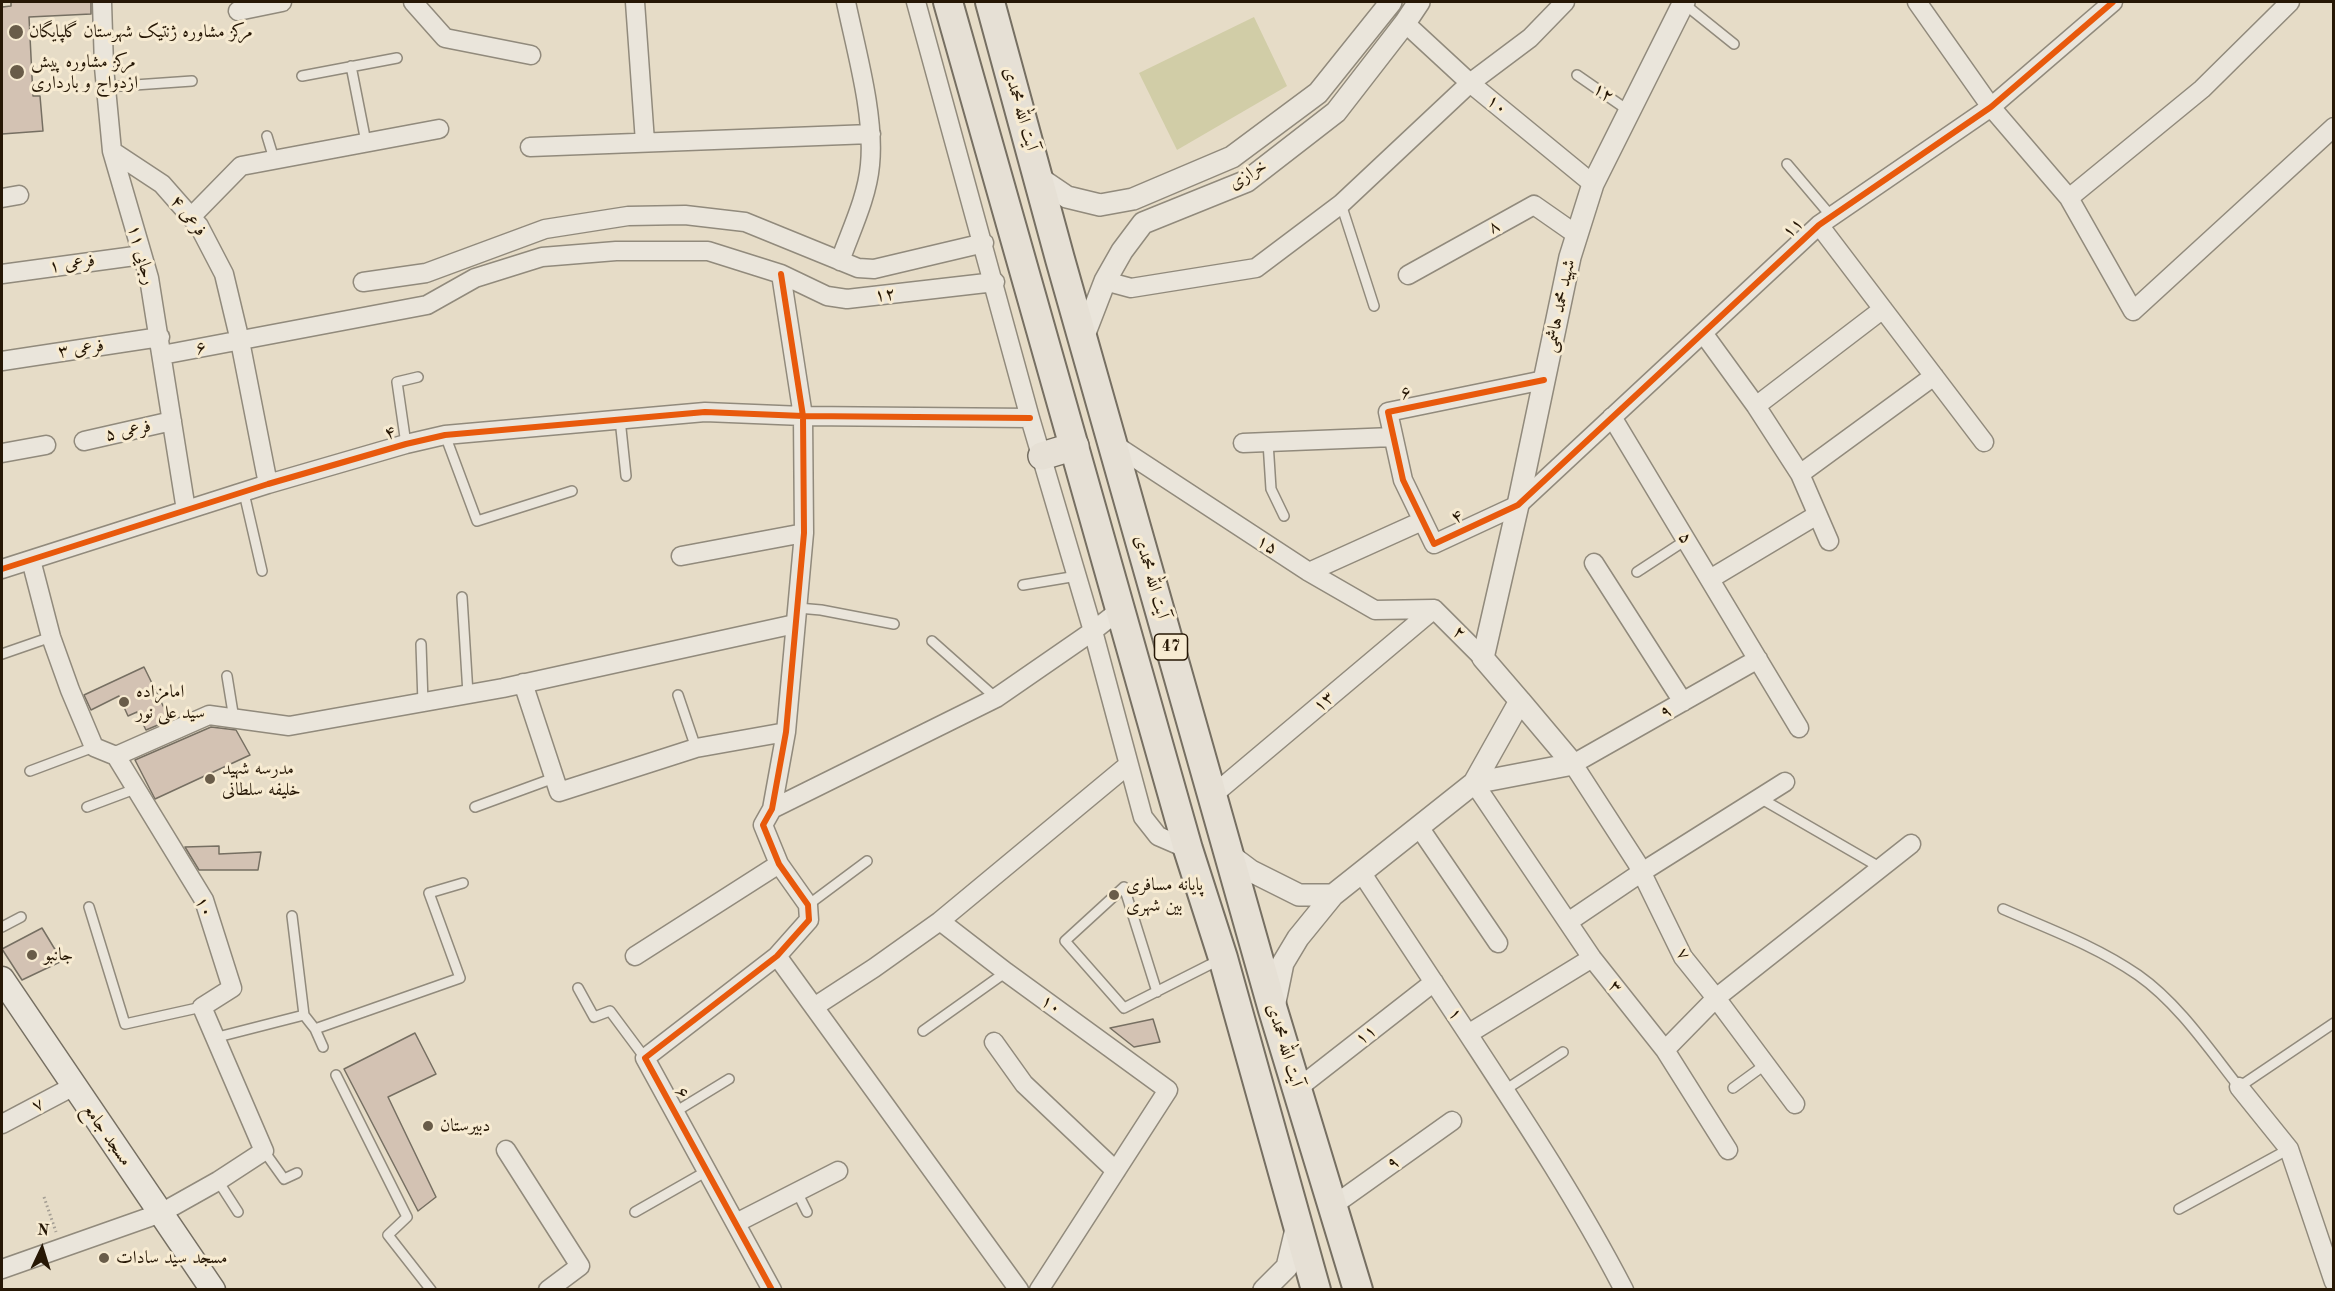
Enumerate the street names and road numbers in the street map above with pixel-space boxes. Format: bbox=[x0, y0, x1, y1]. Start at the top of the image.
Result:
street label: آیت الله محمدی bbox=[998, 65, 1042, 153]
street label: ۱۲ bbox=[1588, 78, 1618, 108]
street label: ۱۰ bbox=[1482, 90, 1512, 120]
street label: خرازی bbox=[1225, 155, 1271, 195]
street label: فرعی ۴ bbox=[165, 191, 211, 241]
street label: ۱۱ bbox=[1778, 213, 1808, 243]
street label: ۸ bbox=[1484, 215, 1504, 239]
street label: رجایی ۱۱ bbox=[123, 222, 159, 288]
street label: فرعی ۱ bbox=[48, 250, 96, 278]
street label: شهید محمد هاشمی bbox=[1540, 258, 1580, 354]
street label: ۱۲ bbox=[873, 283, 897, 307]
street label: فرعی ۳ bbox=[57, 335, 105, 363]
street label: ۶ bbox=[194, 336, 208, 360]
street label: ۶ bbox=[1399, 381, 1413, 405]
street label: فرعی ۵ bbox=[103, 416, 153, 446]
street label: ۴ bbox=[382, 421, 398, 445]
street label: ۴ bbox=[1448, 505, 1466, 529]
street label: ۵ bbox=[1673, 528, 1697, 548]
street label: ۱۵ bbox=[1252, 530, 1282, 560]
street label: آیت الله محمدی bbox=[1129, 533, 1173, 621]
street label: ۲ bbox=[1448, 622, 1470, 644]
road number: 47 bbox=[1154, 634, 1188, 660]
street label: ۱۳ bbox=[1309, 687, 1339, 717]
street label: ۹ bbox=[1656, 700, 1676, 724]
street label: ۱۰ bbox=[190, 893, 218, 921]
street label: ۷ bbox=[1671, 944, 1695, 964]
street label: ۳ bbox=[1603, 976, 1627, 998]
street label: ۱۰ bbox=[1036, 990, 1066, 1020]
street label: آیت الله محمدی bbox=[1261, 1001, 1307, 1089]
street label: ۱ bbox=[1443, 1004, 1467, 1024]
street label: ۱۱ bbox=[1351, 1020, 1381, 1050]
street label: ۶ bbox=[670, 1083, 694, 1103]
street label: ۷ bbox=[28, 1093, 48, 1117]
street label: مسجد جامع bbox=[78, 1100, 136, 1170]
street label: ۹ bbox=[1382, 1151, 1404, 1175]

